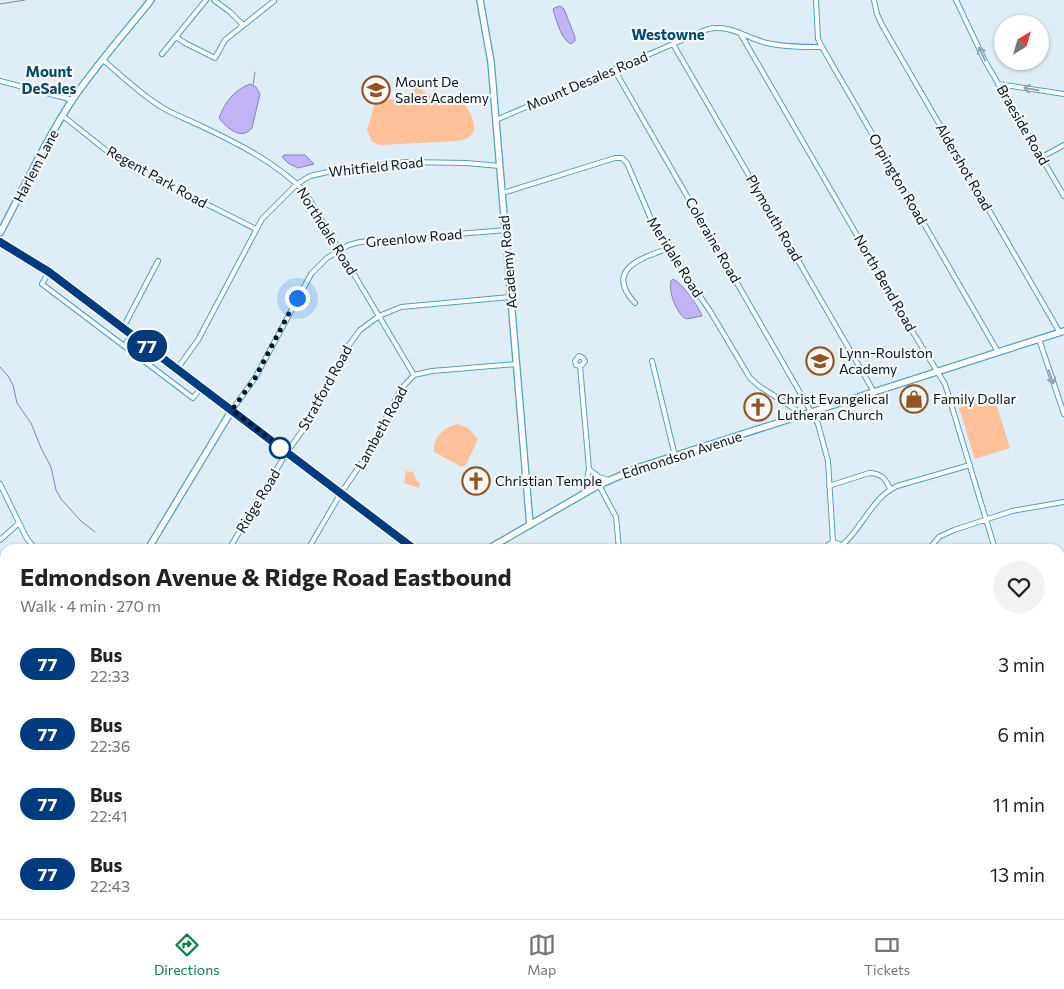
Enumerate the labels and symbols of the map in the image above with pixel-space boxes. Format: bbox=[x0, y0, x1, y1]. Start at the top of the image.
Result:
north arrow bbox=[994, 15, 1049, 70]
district label: Westowne bbox=[631, 25, 705, 43]
street label: Mount Desales Road bbox=[524, 47, 650, 114]
one-way arrow bbox=[977, 47, 987, 62]
district label: Mount DeSales bbox=[22, 62, 76, 97]
place label: Mount De Sales Academy bbox=[395, 73, 489, 106]
school or university icon: Mount De Sales Academy bbox=[361, 75, 391, 105]
street label: Braeside Road bbox=[994, 82, 1053, 168]
one-way arrow bbox=[1024, 83, 1040, 93]
street label: Aldershot Road bbox=[933, 120, 996, 213]
street label: Harlem Lane bbox=[9, 126, 62, 205]
street label: Orpington Road bbox=[866, 130, 931, 227]
street label: Regent Park Road bbox=[104, 142, 210, 211]
street label: Whitfield Road bbox=[328, 153, 424, 180]
street label: Plymouth Road bbox=[743, 171, 806, 264]
street label: Northdale Road bbox=[294, 184, 361, 278]
street label: Coleraine Road bbox=[682, 194, 745, 286]
street label: Meridale Road bbox=[644, 213, 707, 300]
street label: Academy Road bbox=[495, 215, 520, 309]
street label: Greenlow Road bbox=[365, 225, 463, 250]
street label: North Bend Road bbox=[851, 231, 920, 334]
your location bbox=[285, 286, 310, 311]
line badge: 77 bbox=[124, 330, 170, 362]
street label: Stratford Road bbox=[294, 342, 355, 433]
place label: Lynn-Roulston Academy bbox=[839, 344, 933, 377]
school or university icon: Lynn-Roulston Academy bbox=[805, 346, 835, 376]
one-way arrow bbox=[1047, 368, 1057, 384]
street label: Lambeth Road bbox=[351, 383, 410, 472]
shop icon: Family Dollar bbox=[899, 384, 929, 414]
place label: Christ Evangelical Lutheran Church bbox=[777, 390, 889, 423]
place label: Family Dollar bbox=[933, 390, 1016, 407]
church icon: Christ Evangelical Lutheran Church bbox=[743, 392, 773, 422]
street label: Edmondson Avenue bbox=[620, 427, 744, 482]
unlabelled marker bbox=[269, 437, 291, 459]
street label: Ridge Road bbox=[232, 466, 283, 536]
church icon: Christian Temple bbox=[461, 466, 491, 496]
place label: Christian Temple bbox=[495, 472, 602, 489]

